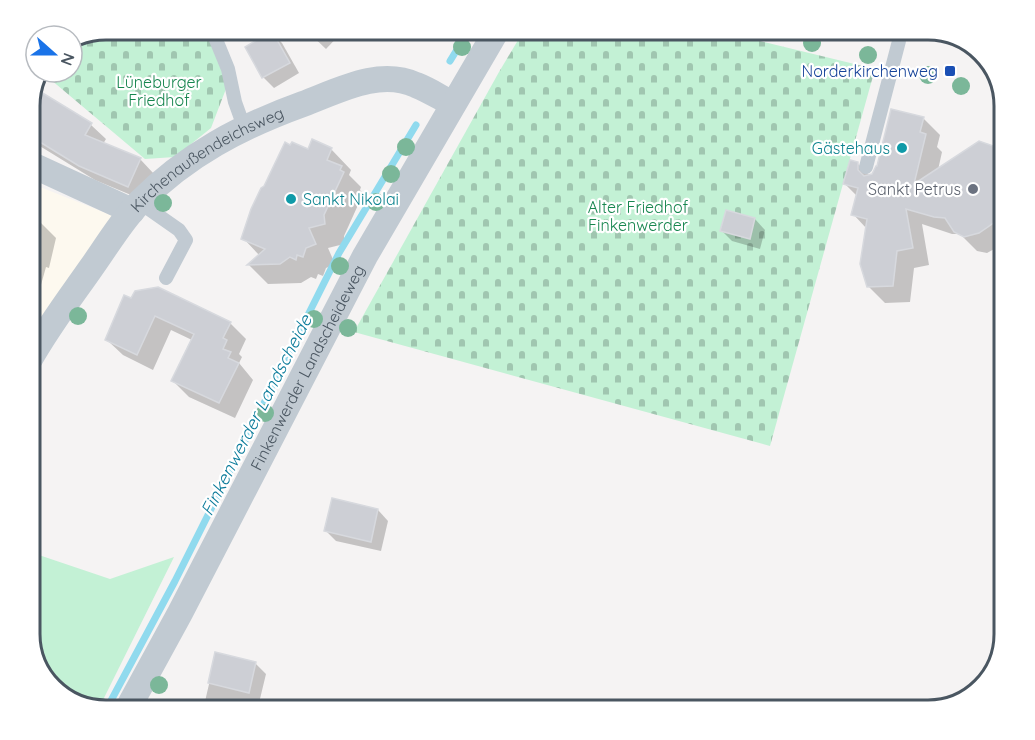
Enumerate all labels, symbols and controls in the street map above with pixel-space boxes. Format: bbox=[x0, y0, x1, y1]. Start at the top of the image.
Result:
north arrow bbox=[24, 24, 84, 84]
text: N bbox=[57, 50, 79, 68]
place label: Norderkirchenweg bbox=[802, 61, 938, 81]
marker: Norderkirchenweg bbox=[943, 64, 957, 78]
park label: Lüneburger Friedhof bbox=[116, 72, 202, 110]
street label: Kirchenaußendeichsweg bbox=[126, 102, 287, 216]
place label: Gästehaus bbox=[812, 138, 890, 158]
marker: Gästehaus bbox=[895, 141, 909, 155]
place label: Sankt Petrus bbox=[868, 179, 961, 199]
marker: Sankt Petrus bbox=[966, 182, 980, 196]
place label: Sankt Nikolai bbox=[303, 189, 399, 209]
marker: Sankt Nikolai bbox=[284, 192, 298, 206]
park label: Alter Friedhof Finkenwerder bbox=[588, 197, 689, 235]
street label: Finkenwerder Landscheideweg bbox=[247, 261, 367, 473]
water label: Finkenwerder Landscheide bbox=[196, 311, 316, 519]

